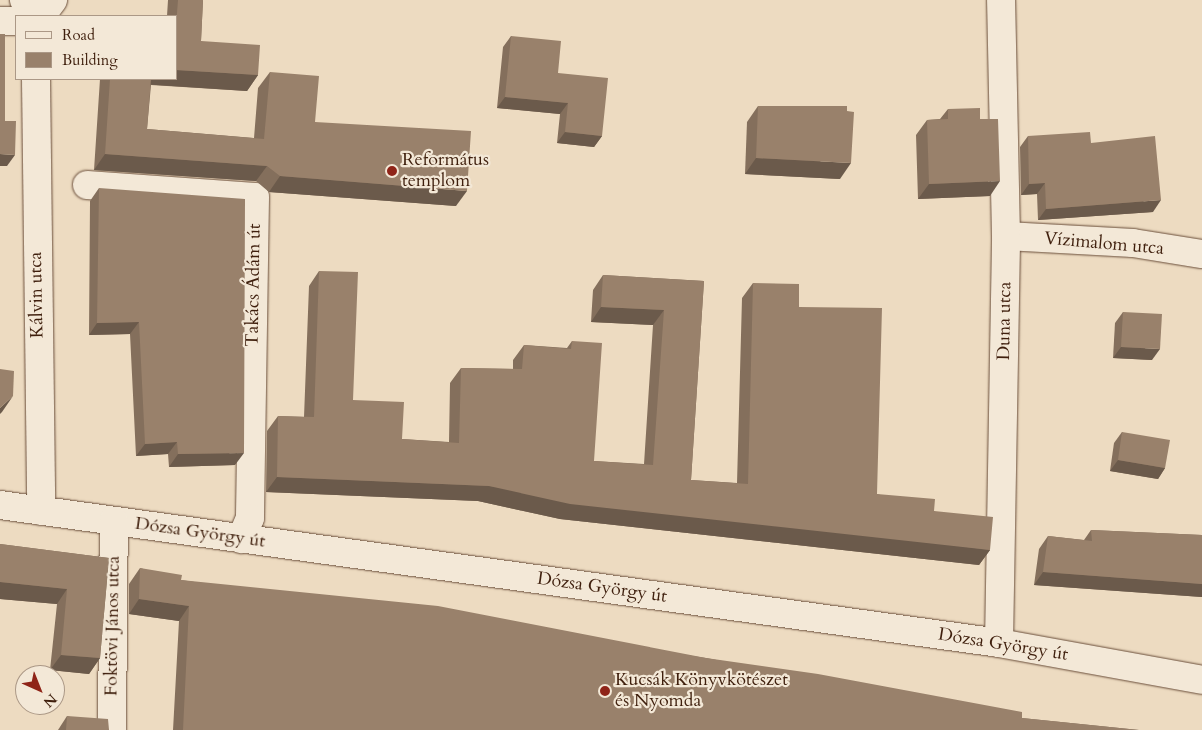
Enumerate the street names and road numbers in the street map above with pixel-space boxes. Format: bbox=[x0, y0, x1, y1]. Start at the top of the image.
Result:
street label: Takács Ádám út bbox=[242, 223, 266, 347]
street label: Vízimalom utca bbox=[1043, 228, 1165, 260]
street label: Kálvin utca bbox=[25, 252, 49, 338]
street label: Duna utca bbox=[994, 281, 1016, 361]
street label: Dózsa György út bbox=[134, 513, 266, 553]
street label: Foktövi János utca bbox=[101, 556, 125, 696]
street label: Dózsa György út bbox=[536, 568, 668, 608]
street label: Dózsa György út bbox=[937, 624, 1069, 666]

